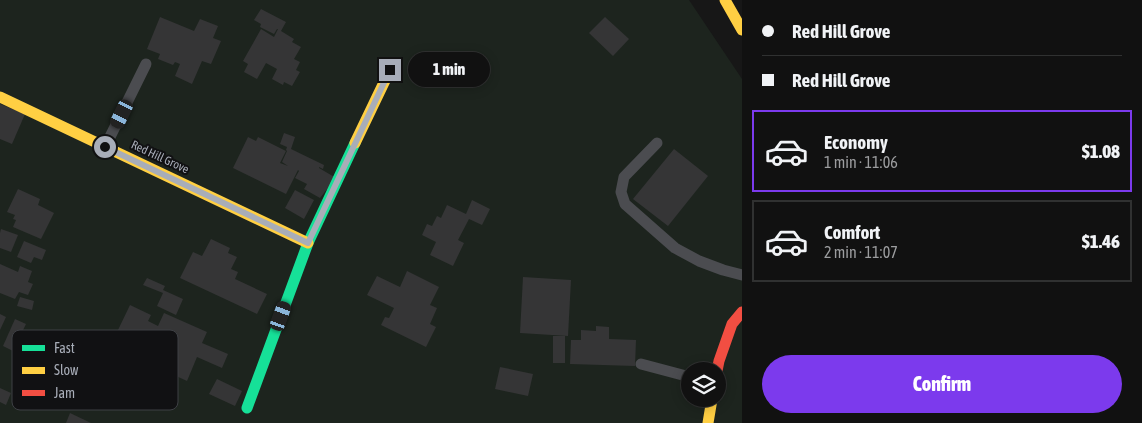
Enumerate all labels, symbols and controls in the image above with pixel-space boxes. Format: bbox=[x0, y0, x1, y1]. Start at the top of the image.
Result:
text: Red Hill Grove bbox=[792, 20, 890, 42]
callout: 1 min bbox=[408, 52, 490, 88]
route end bbox=[379, 59, 401, 81]
text: 1 min bbox=[433, 60, 465, 78]
text: Red Hill Grove bbox=[792, 69, 890, 91]
car bbox=[108, 97, 135, 131]
icon: car bbox=[764, 129, 809, 174]
text: Economy bbox=[824, 131, 888, 153]
route start bbox=[94, 136, 116, 158]
street label: Red Hill Grove bbox=[129, 138, 191, 176]
text: $1.08 bbox=[1082, 140, 1120, 162]
text: 1 min · 11:06 bbox=[824, 153, 898, 171]
icon: car bbox=[764, 219, 809, 264]
text: Comfort bbox=[824, 221, 880, 243]
text: $1.46 bbox=[1082, 230, 1120, 252]
text: 2 min · 11:07 bbox=[824, 243, 898, 261]
car bbox=[268, 299, 293, 333]
legend bbox=[12, 330, 178, 410]
text: Fast bbox=[54, 340, 75, 356]
button: Confirm bbox=[762, 355, 1122, 413]
text: Slow bbox=[54, 362, 79, 378]
map controls bbox=[681, 362, 726, 407]
button: layers bbox=[681, 362, 726, 407]
text: Jam bbox=[54, 385, 75, 401]

